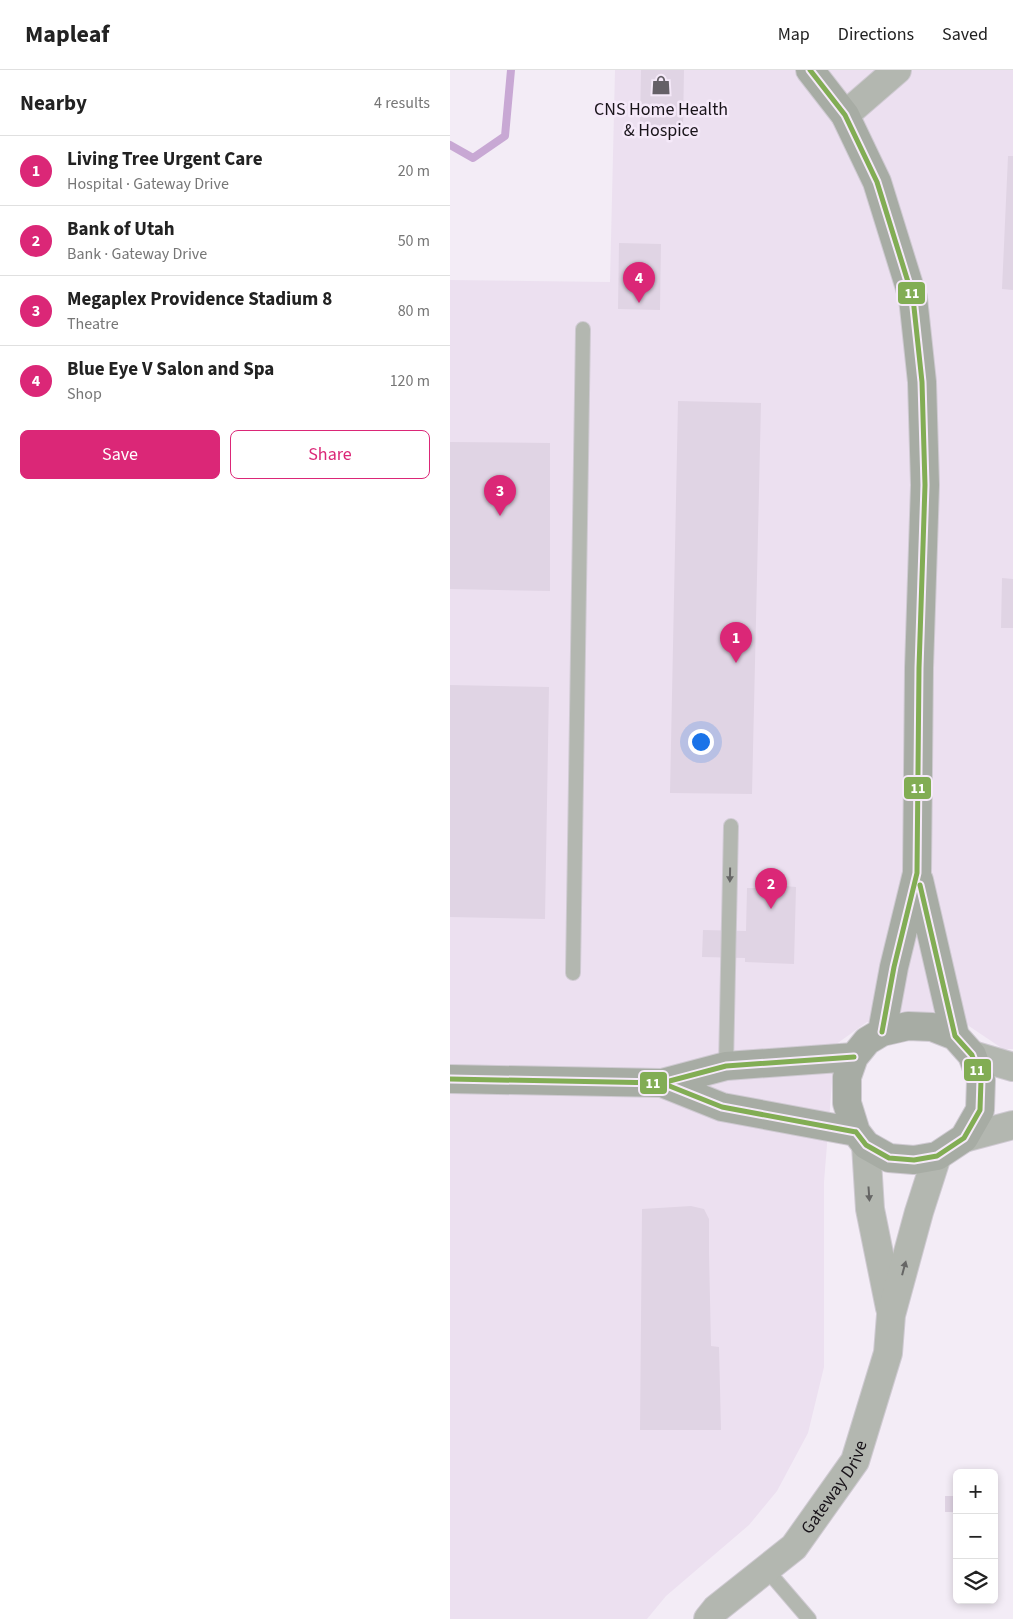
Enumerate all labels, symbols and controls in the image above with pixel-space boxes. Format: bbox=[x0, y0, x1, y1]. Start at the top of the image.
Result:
text: Mapleaf bbox=[25, 17, 110, 52]
text: Map bbox=[778, 22, 810, 47]
text: Directions bbox=[838, 22, 914, 47]
text: Saved bbox=[942, 22, 988, 47]
shop icon: CNS Home Health & Hospice bbox=[650, 74, 672, 96]
text: Nearby bbox=[20, 88, 87, 118]
text: 4 results bbox=[374, 92, 430, 114]
place label: CNS Home Health & Hospice bbox=[594, 97, 728, 143]
text: Living Tree Urgent Care bbox=[67, 146, 263, 173]
text: 1 bbox=[32, 160, 40, 182]
text: 20 m bbox=[398, 160, 430, 182]
text: Hospital · Gateway Drive bbox=[67, 173, 229, 195]
text: Bank of Utah bbox=[67, 216, 175, 243]
text: 2 bbox=[32, 230, 40, 252]
text: 50 m bbox=[398, 230, 430, 252]
text: Bank · Gateway Drive bbox=[67, 243, 207, 265]
pin: 4 bbox=[623, 262, 655, 303]
line badge: 11 bbox=[897, 281, 926, 305]
text: 11 bbox=[905, 284, 919, 304]
text: Megaplex Providence Stadium 8 bbox=[67, 286, 332, 313]
text: 3 bbox=[32, 300, 40, 322]
text: 80 m bbox=[398, 300, 430, 322]
text: Theatre bbox=[67, 313, 119, 335]
text: Blue Eye V Salon and Spa bbox=[67, 356, 274, 383]
text: 4 bbox=[32, 370, 40, 392]
text: 120 m bbox=[390, 370, 430, 392]
text: Shop bbox=[67, 383, 102, 405]
button: Save bbox=[20, 430, 220, 479]
button: Share bbox=[230, 430, 430, 479]
pin: 3 bbox=[484, 475, 516, 516]
pin: 1 bbox=[720, 622, 752, 663]
your location bbox=[688, 729, 714, 755]
line badge: 11 bbox=[903, 776, 932, 800]
text: 11 bbox=[911, 779, 925, 799]
one-way arrow bbox=[726, 867, 734, 883]
pin: 2 bbox=[755, 868, 787, 909]
line badge: 11 bbox=[963, 1058, 992, 1082]
text: 11 bbox=[970, 1061, 984, 1081]
line badge: 11 bbox=[639, 1071, 668, 1095]
text: 11 bbox=[646, 1074, 660, 1094]
one-way arrow bbox=[865, 1186, 873, 1202]
one-way arrow bbox=[900, 1260, 908, 1275]
street label: Gateway Drive bbox=[795, 1437, 873, 1539]
map controls bbox=[953, 1469, 998, 1604]
button: + bbox=[953, 1469, 998, 1514]
button: − bbox=[953, 1514, 998, 1559]
button: layers bbox=[953, 1559, 998, 1604]

